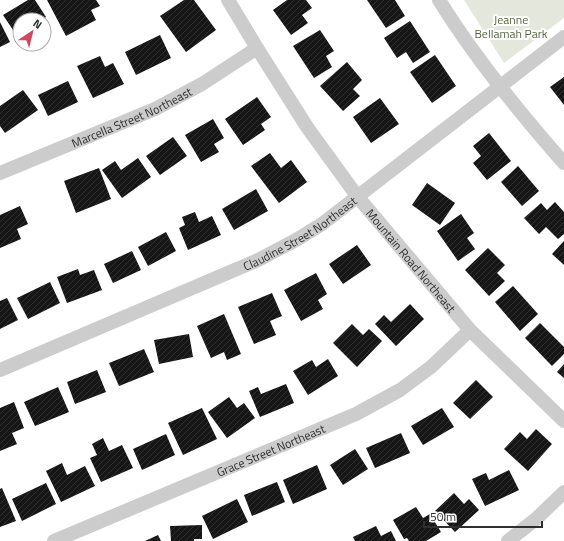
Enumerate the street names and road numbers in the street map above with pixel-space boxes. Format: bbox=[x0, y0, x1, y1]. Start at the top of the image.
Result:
street label: Marcella Street Northeast bbox=[68, 81, 196, 152]
street label: Claudine Street Northeast bbox=[240, 191, 361, 275]
street label: Mountain Road Northeast bbox=[362, 204, 461, 317]
street label: Grace Street Northeast bbox=[213, 418, 329, 481]

